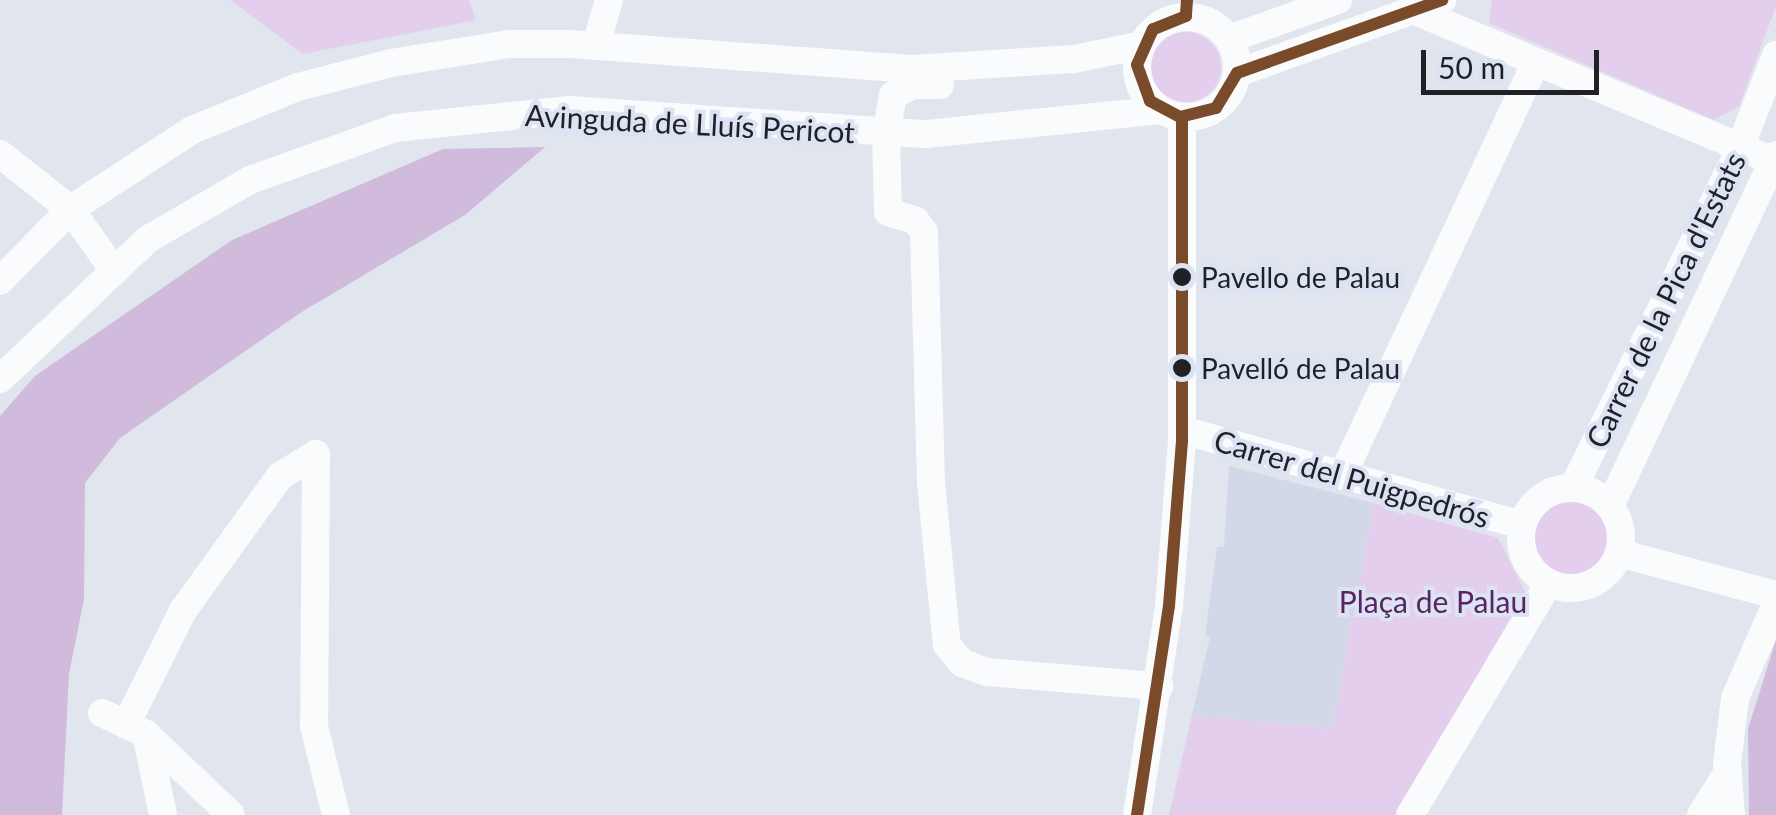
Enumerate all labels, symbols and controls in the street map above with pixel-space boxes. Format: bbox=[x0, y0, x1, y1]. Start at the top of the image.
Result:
scale bar bbox=[1426, 30, 1604, 92]
text: 50 m bbox=[1438, 49, 1505, 85]
street label: Avinguda de Lluís Pericot bbox=[524, 96, 856, 150]
street label: Carrer de la Pica d'Estats bbox=[1578, 146, 1752, 454]
place label: Pavello de Palau bbox=[1201, 260, 1400, 294]
marker: Pavello de Palau bbox=[1172, 267, 1192, 287]
place label: Pavelló de Palau bbox=[1201, 351, 1400, 385]
marker: Pavelló de Palau bbox=[1172, 358, 1192, 378]
street label: Carrer del Puigpedrós bbox=[1210, 421, 1494, 535]
park label: Plaça de Palau bbox=[1339, 583, 1527, 619]

